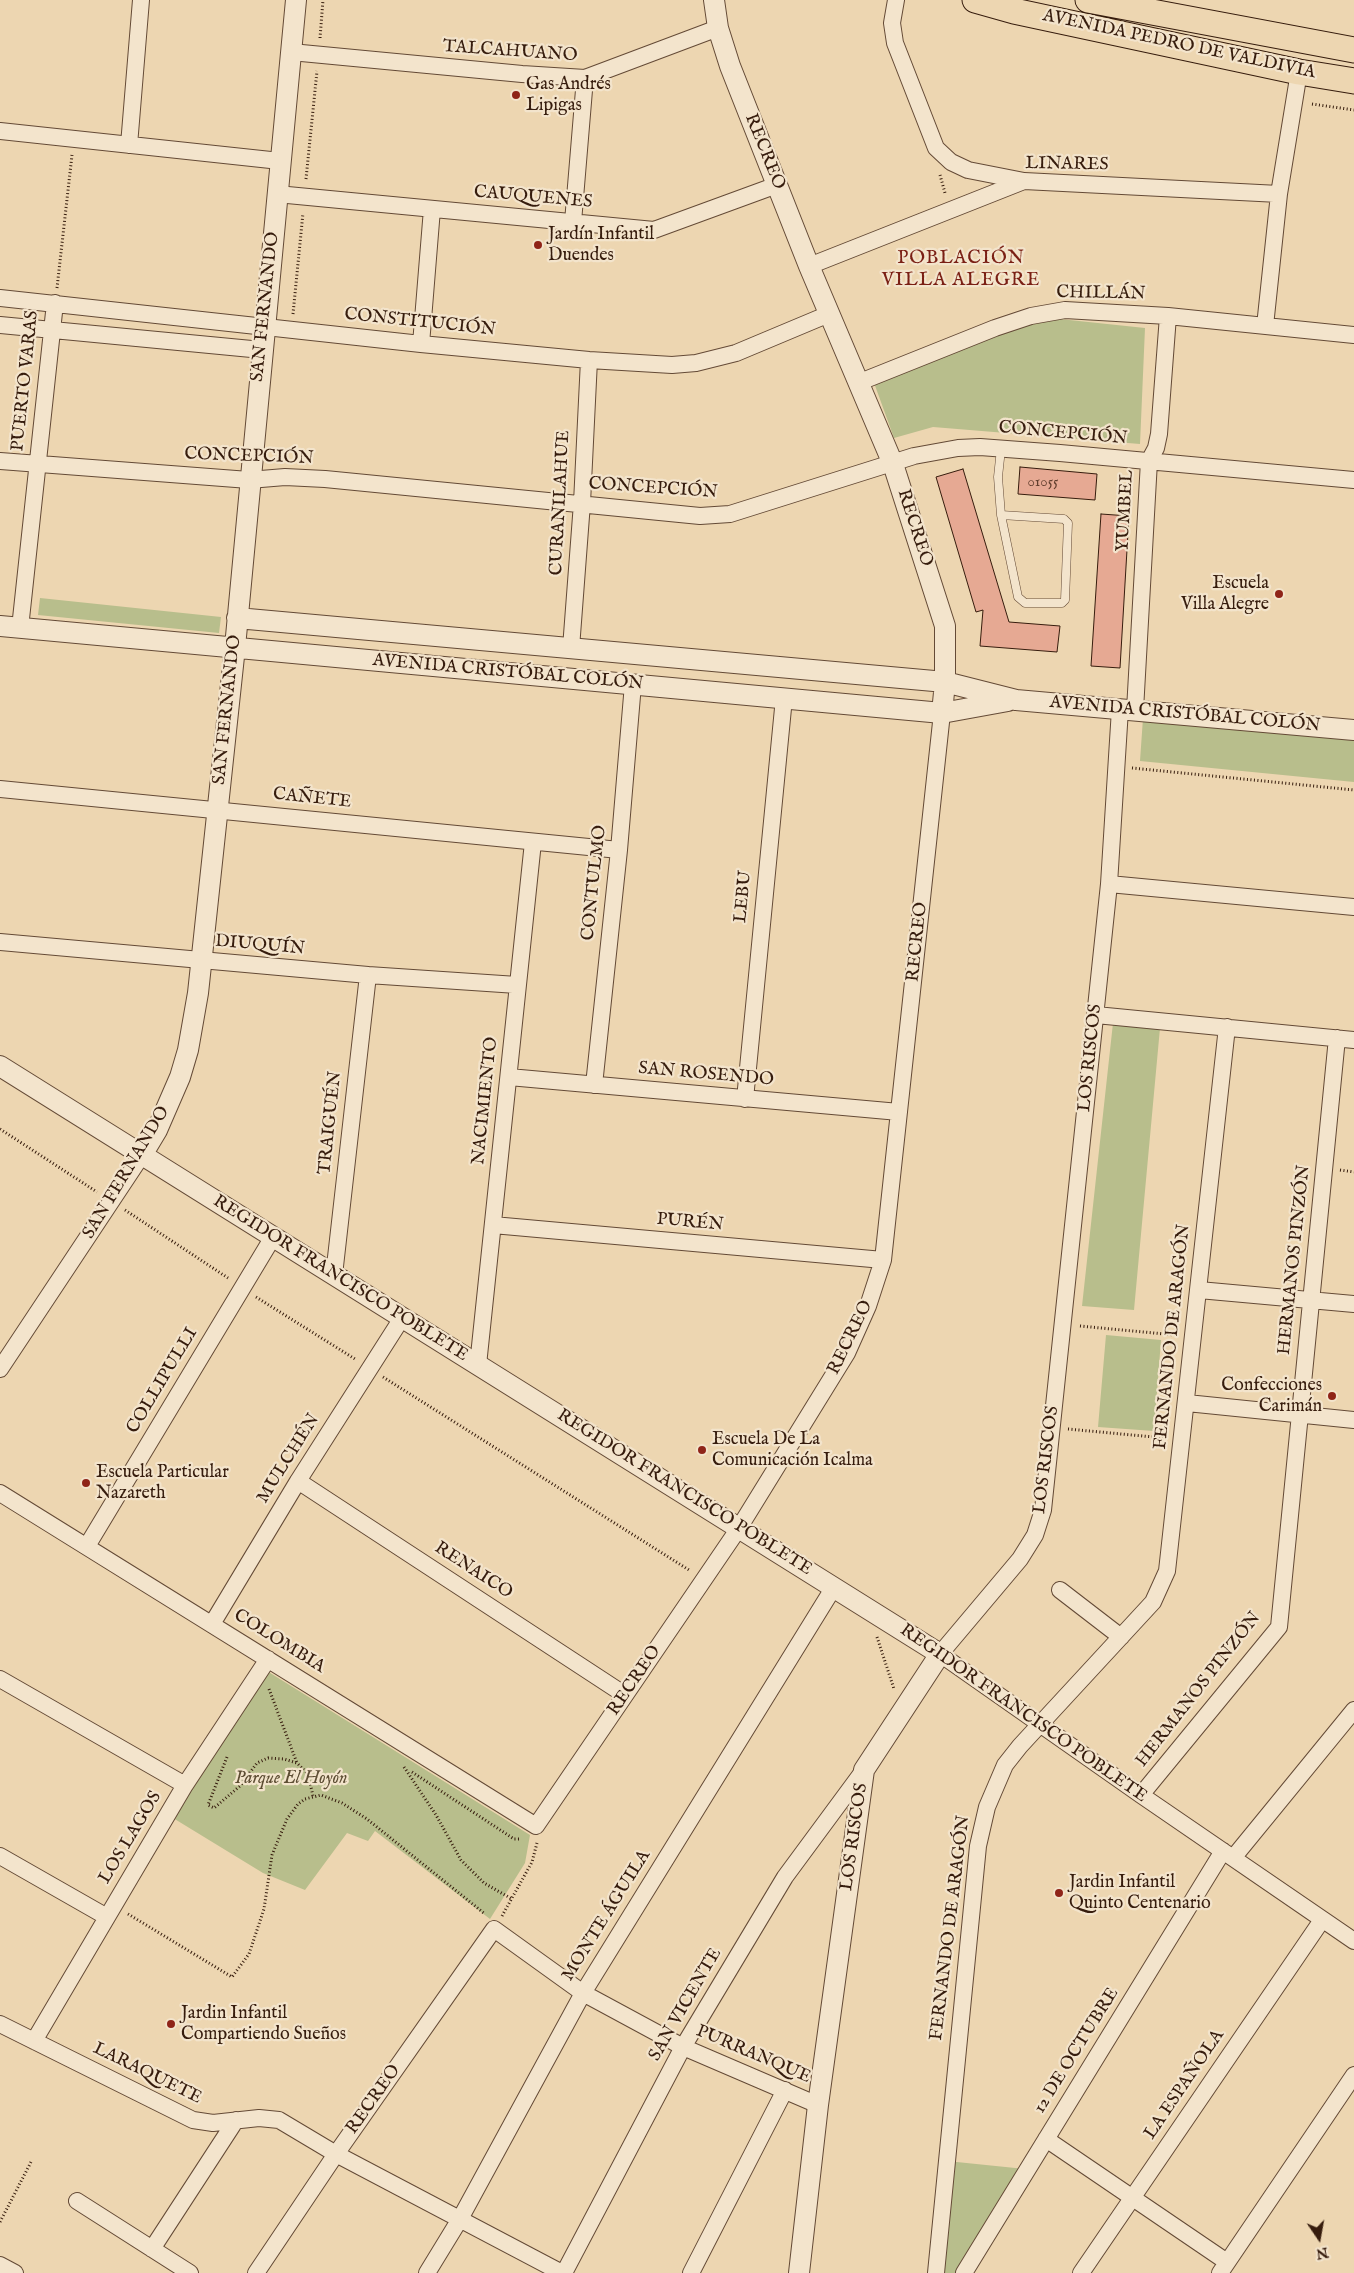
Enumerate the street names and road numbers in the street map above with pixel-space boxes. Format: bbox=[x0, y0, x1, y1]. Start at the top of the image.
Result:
street label: AVENIDA PEDRO DE VALDIVIA bbox=[1041, 5, 1317, 85]
street label: TALCAHUANO bbox=[442, 37, 578, 67]
street label: RECREO bbox=[739, 111, 789, 193]
street label: LINARES bbox=[1025, 153, 1109, 177]
street label: CAUQUENES bbox=[473, 182, 593, 214]
street label: SAN FERNANDO bbox=[247, 231, 285, 383]
street label: CHILLÁN bbox=[1056, 282, 1146, 306]
street label: CONSTITUCIÓN bbox=[343, 304, 497, 342]
street label: PUERTO VARAS bbox=[8, 310, 44, 452]
street label: CONCEPCIÓN bbox=[998, 418, 1128, 450]
street label: CURANILAHUE bbox=[546, 430, 576, 576]
street label: CONCEPCIÓN bbox=[184, 444, 314, 470]
street label: YUMBEL bbox=[1113, 470, 1139, 552]
street label: CONCEPCIÓN bbox=[588, 474, 718, 504]
street label: RECREO bbox=[891, 487, 937, 569]
street label: SAN FERNANDO bbox=[209, 634, 247, 786]
street label: AVENIDA CRISTÓBAL COLÓN bbox=[372, 650, 644, 696]
street label: AVENIDA CRISTÓBAL COLÓN bbox=[1049, 692, 1321, 738]
street label: CAÑETE bbox=[272, 784, 352, 814]
street label: CONTULMO bbox=[578, 824, 612, 942]
street label: LEBU bbox=[731, 870, 757, 924]
street label: RECREO bbox=[903, 901, 933, 983]
street label: DIUQUÍN bbox=[214, 931, 306, 961]
street label: LOS RISCOS bbox=[1075, 1003, 1107, 1113]
street label: NACIMIENTO bbox=[469, 1036, 503, 1166]
street label: SAN ROSENDO bbox=[637, 1058, 775, 1092]
street label: TRAIGUÉN bbox=[315, 1070, 347, 1176]
street label: SAN FERNANDO bbox=[79, 1103, 175, 1243]
street label: HERMANOS PINZÓN bbox=[1274, 1164, 1316, 1356]
street label: REGIDOR FRANCISCO POBLETE bbox=[208, 1191, 472, 1367]
street label: PURÉN bbox=[656, 1209, 724, 1237]
street label: FERNANDO DE ARAGÓN bbox=[1150, 1223, 1196, 1451]
street label: RECREO bbox=[824, 1297, 878, 1379]
street label: COLLIPULLI bbox=[123, 1324, 203, 1438]
street label: REGIDOR FRANCISCO POBLETE bbox=[552, 1405, 816, 1581]
street label: LOS RISCOS bbox=[1030, 1405, 1064, 1515]
street label: MULCHÉN bbox=[253, 1410, 325, 1508]
street label: RENAICO bbox=[430, 1538, 516, 1604]
street label: COLOMBIA bbox=[229, 1605, 329, 1679]
street label: HERMANOS PINZÓN bbox=[1132, 1608, 1266, 1772]
street label: REGIDOR FRANCISCO POBLETE bbox=[895, 1620, 1151, 1808]
street label: RECREO bbox=[604, 1642, 666, 1720]
street label: LOS RISCOS bbox=[837, 1782, 873, 1892]
street label: LOS LAGOS bbox=[95, 1788, 167, 1888]
street label: FERNANDO DE ARAGÓN bbox=[926, 1814, 976, 2042]
street label: MONTE ÁGUILA bbox=[558, 1846, 656, 1986]
street label: SAN VICENTE bbox=[645, 1945, 727, 2065]
street label: 12 DE OCTUBRE bbox=[1030, 1984, 1124, 2118]
street label: PURRANQUE bbox=[692, 2021, 814, 2089]
street label: LA ESPAÑOLA bbox=[1140, 2026, 1230, 2144]
street label: LARAQUETE bbox=[89, 2038, 205, 2110]
street label: RECREO bbox=[342, 2061, 406, 2139]

